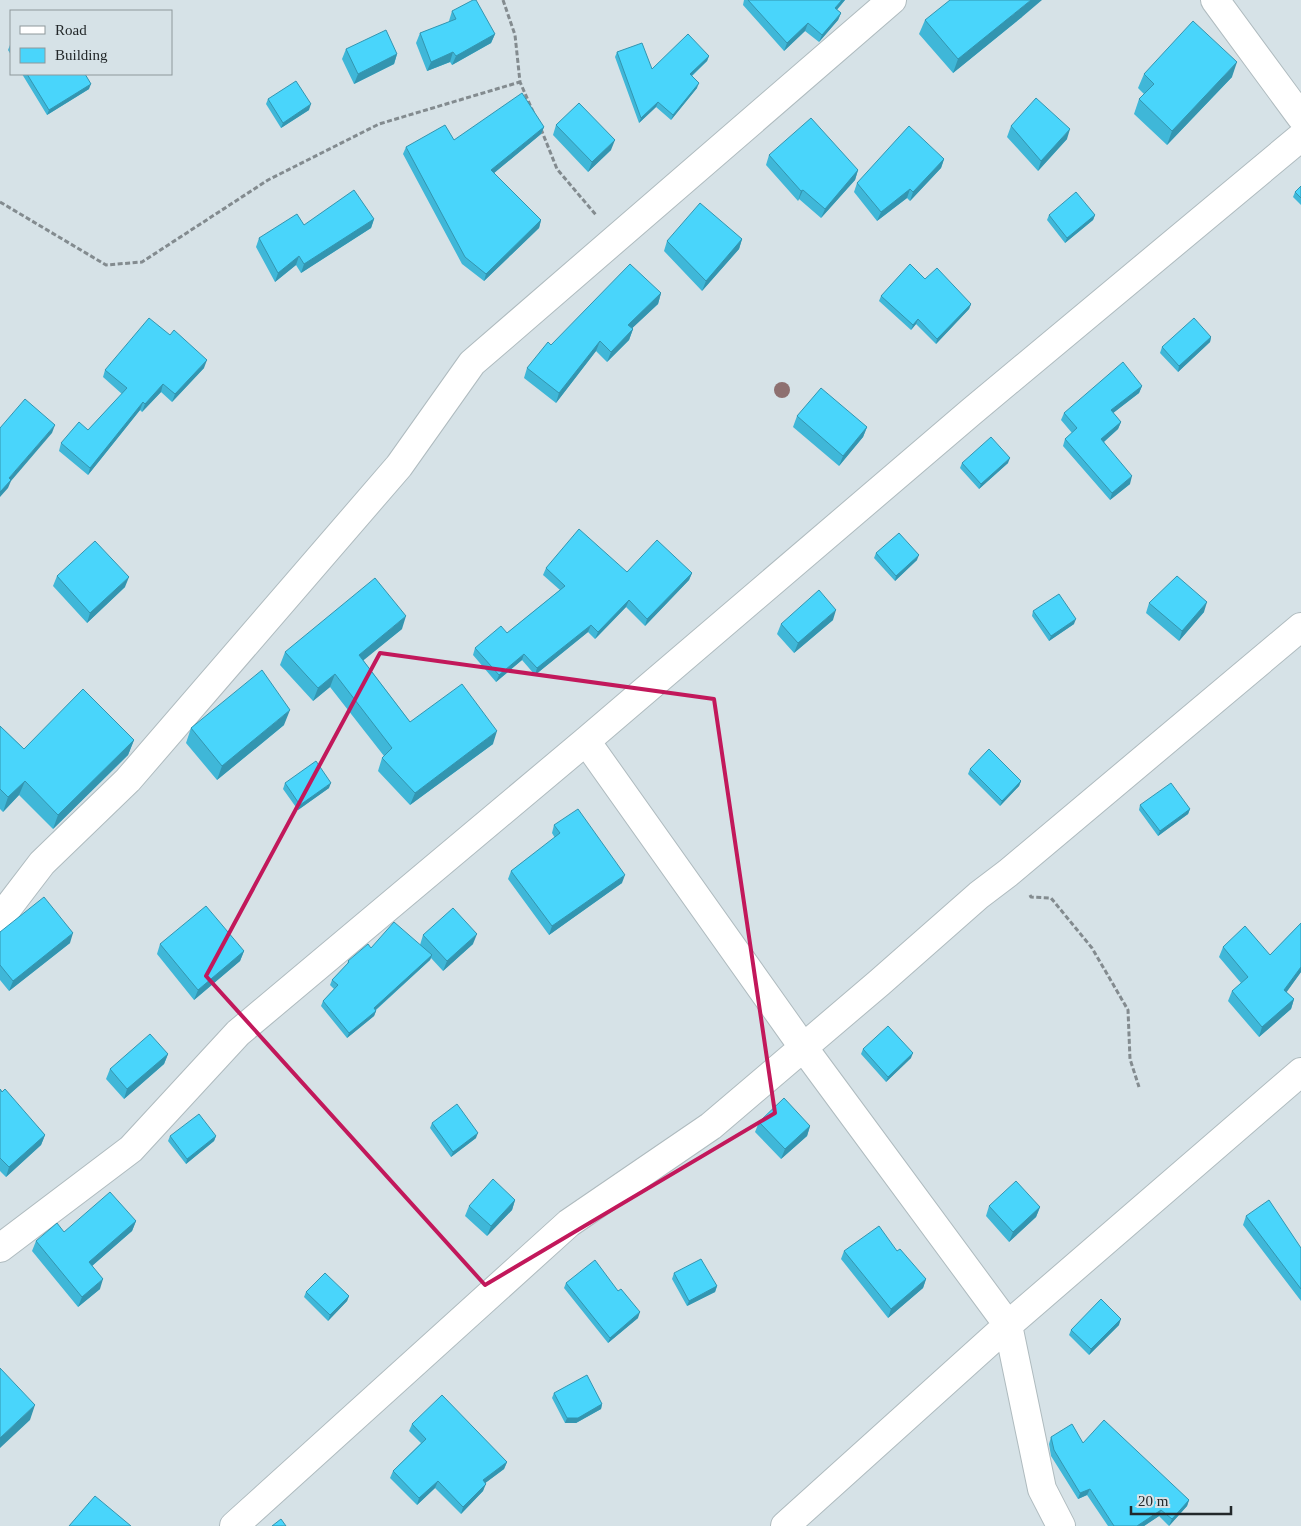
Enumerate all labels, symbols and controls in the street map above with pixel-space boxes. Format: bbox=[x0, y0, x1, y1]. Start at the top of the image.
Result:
legend bbox=[10, 10, 172, 75]
text: Road bbox=[55, 22, 87, 38]
text: Building bbox=[55, 47, 108, 63]
scale bar bbox=[1131, 1484, 1231, 1516]
text: 20 m bbox=[1138, 1493, 1169, 1509]

